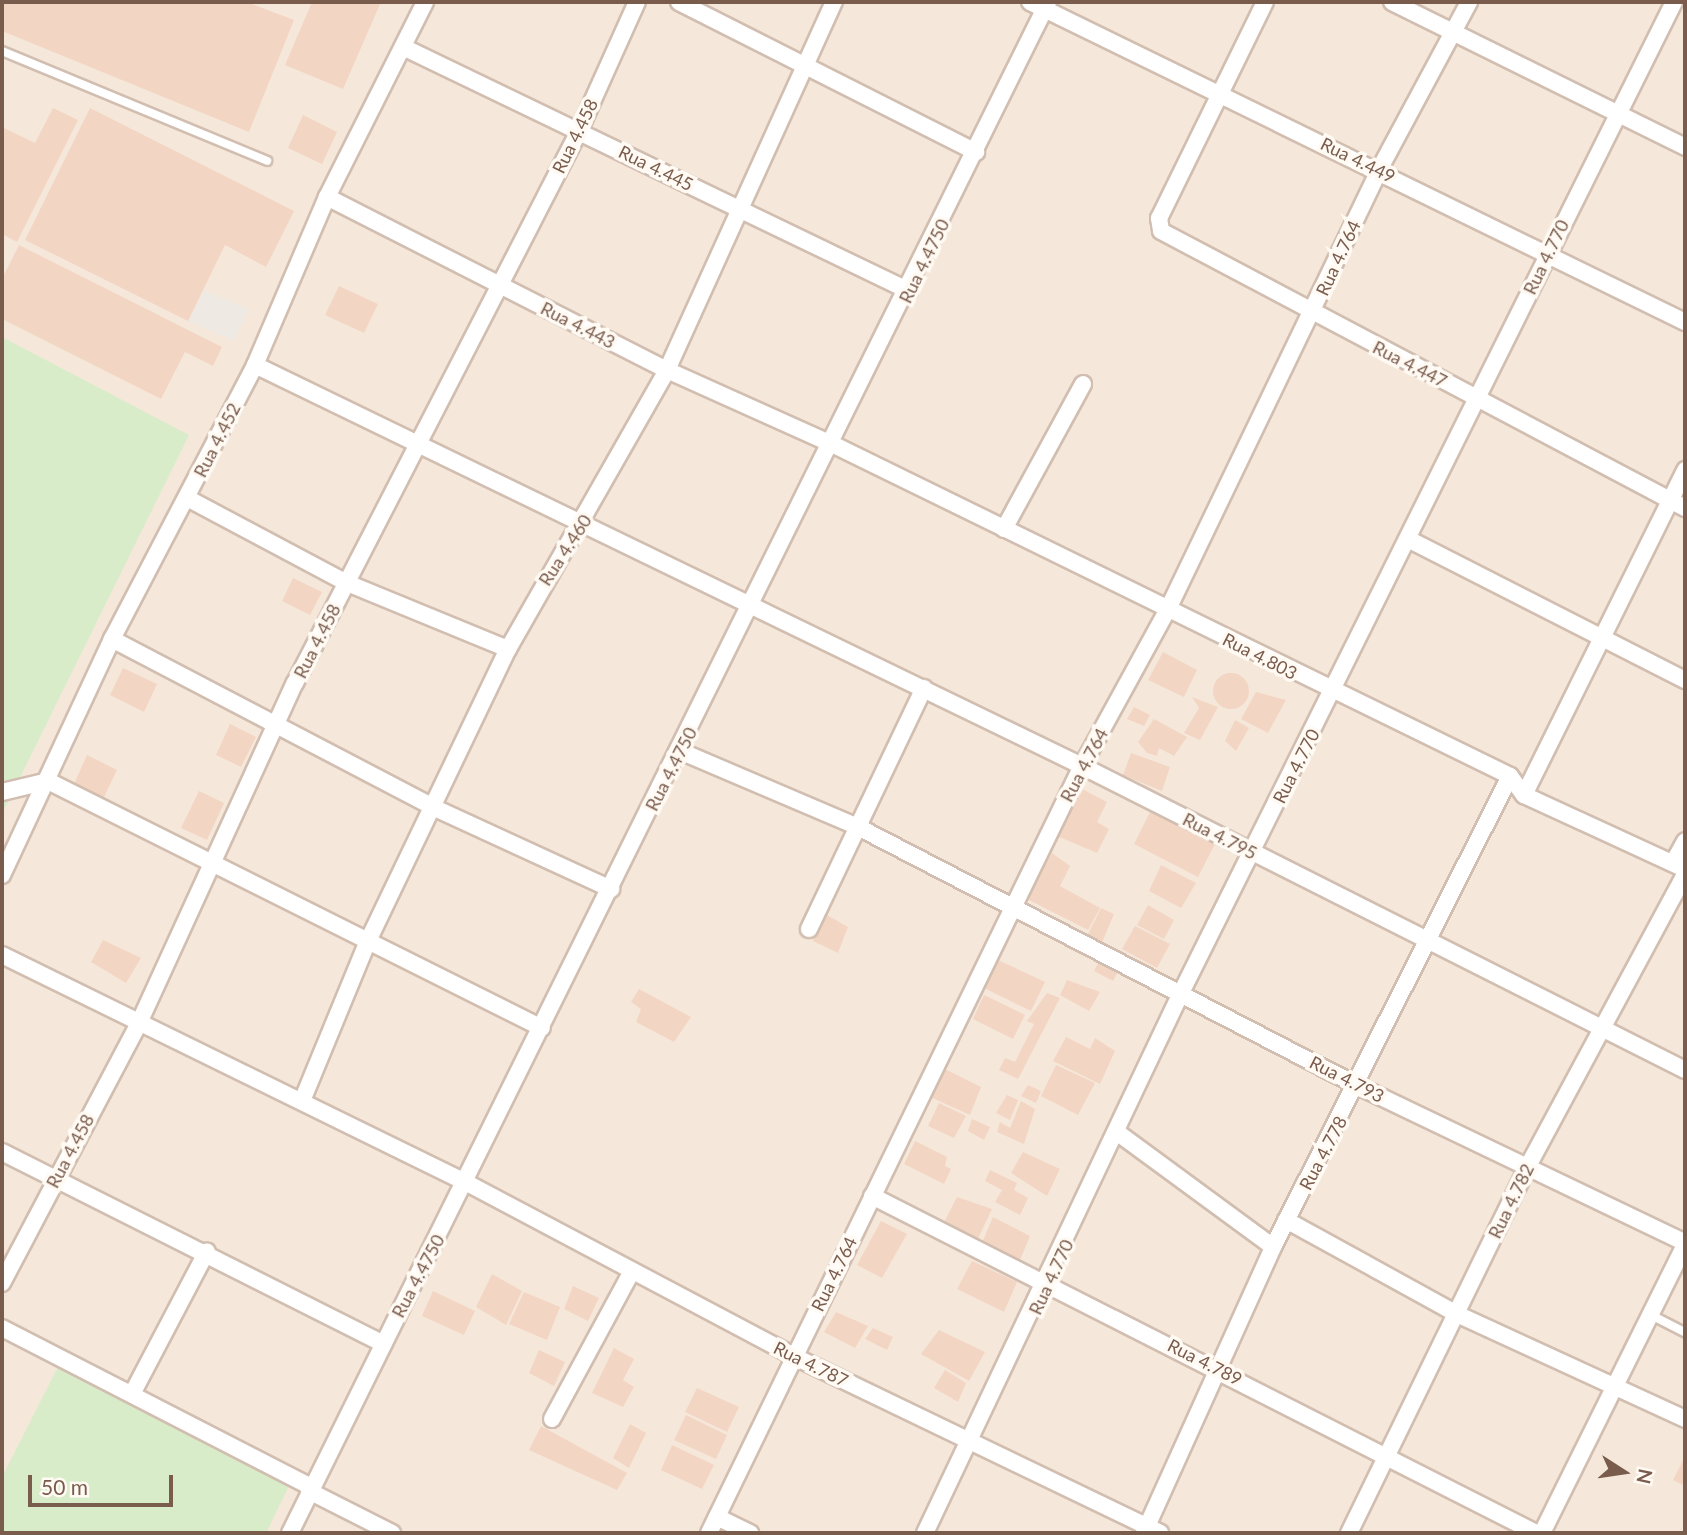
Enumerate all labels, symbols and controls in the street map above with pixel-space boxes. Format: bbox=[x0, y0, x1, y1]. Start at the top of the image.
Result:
street label: Rua 4.458 bbox=[548, 95, 602, 177]
street label: Rua 4.449 bbox=[1317, 133, 1399, 187]
street label: Rua 4.445 bbox=[615, 141, 697, 195]
street label: Rua 4.4750 bbox=[894, 215, 954, 307]
street label: Rua 4.770 bbox=[1519, 216, 1573, 298]
street label: Rua 4.764 bbox=[1311, 217, 1365, 299]
street label: Rua 4.443 bbox=[537, 297, 619, 353]
street label: Rua 4.447 bbox=[1369, 336, 1451, 392]
street label: Rua 4.452 bbox=[189, 399, 245, 481]
street label: Rua 4.460 bbox=[534, 510, 596, 590]
street label: Rua 4.458 bbox=[289, 600, 345, 682]
street label: Rua 4.803 bbox=[1219, 628, 1301, 684]
street label: Rua 4.4750 bbox=[641, 724, 701, 814]
street label: Rua 4.764 bbox=[1056, 724, 1112, 806]
street label: Rua 4.770 bbox=[1268, 725, 1324, 807]
street label: Rua 4.795 bbox=[1179, 808, 1261, 864]
street label: Rua 4.793 bbox=[1306, 1051, 1388, 1107]
street label: Rua 4.458 bbox=[42, 1110, 98, 1192]
street label: Rua 4.778 bbox=[1295, 1112, 1351, 1194]
street label: Rua 4.782 bbox=[1484, 1160, 1538, 1242]
street label: Rua 4.4750 bbox=[387, 1231, 449, 1321]
street label: Rua 4.764 bbox=[807, 1233, 861, 1315]
street label: Rua 4.770 bbox=[1024, 1236, 1078, 1318]
street label: Rua 4.789 bbox=[1164, 1334, 1246, 1390]
street label: Rua 4.787 bbox=[770, 1337, 852, 1391]
north arrow bbox=[1589, 1437, 1659, 1507]
scale bar bbox=[32, 1462, 177, 1506]
text: N bbox=[1632, 1467, 1658, 1486]
text: 50 m bbox=[41, 1474, 88, 1499]

